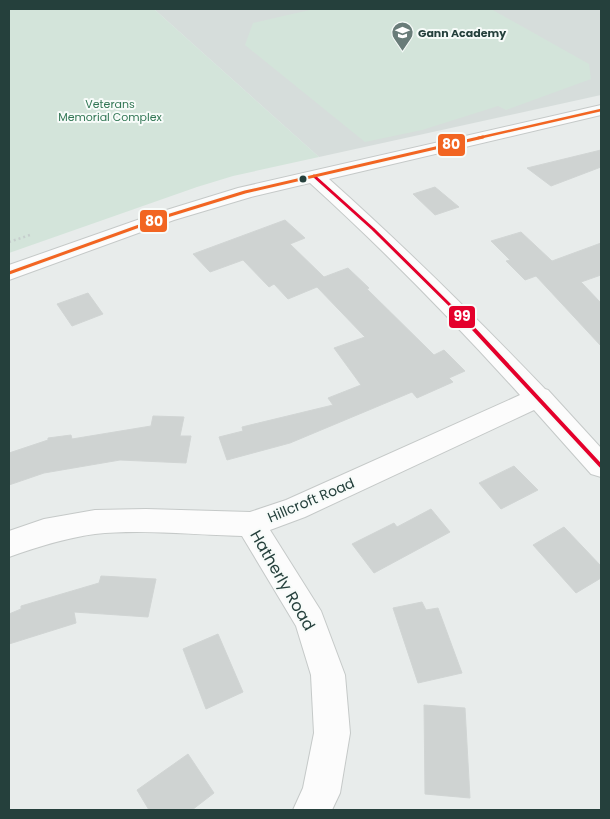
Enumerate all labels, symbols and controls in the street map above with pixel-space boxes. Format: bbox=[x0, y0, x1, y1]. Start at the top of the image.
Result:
school or university icon: Gann Academy bbox=[390, 21, 414, 52]
place label: Gann Academy bbox=[418, 25, 506, 41]
park label: Veterans Memorial Complex bbox=[58, 96, 163, 125]
line badge: 80 bbox=[437, 133, 466, 157]
text: 80 bbox=[442, 134, 460, 154]
unlabelled marker bbox=[298, 174, 308, 184]
line badge: 80 bbox=[139, 209, 168, 233]
text: 80 bbox=[145, 211, 163, 231]
line badge: 99 bbox=[448, 305, 476, 329]
text: 99 bbox=[453, 306, 471, 326]
street label: Hillcroft Road bbox=[264, 473, 358, 527]
street label: Hatherly Road bbox=[244, 526, 321, 635]

